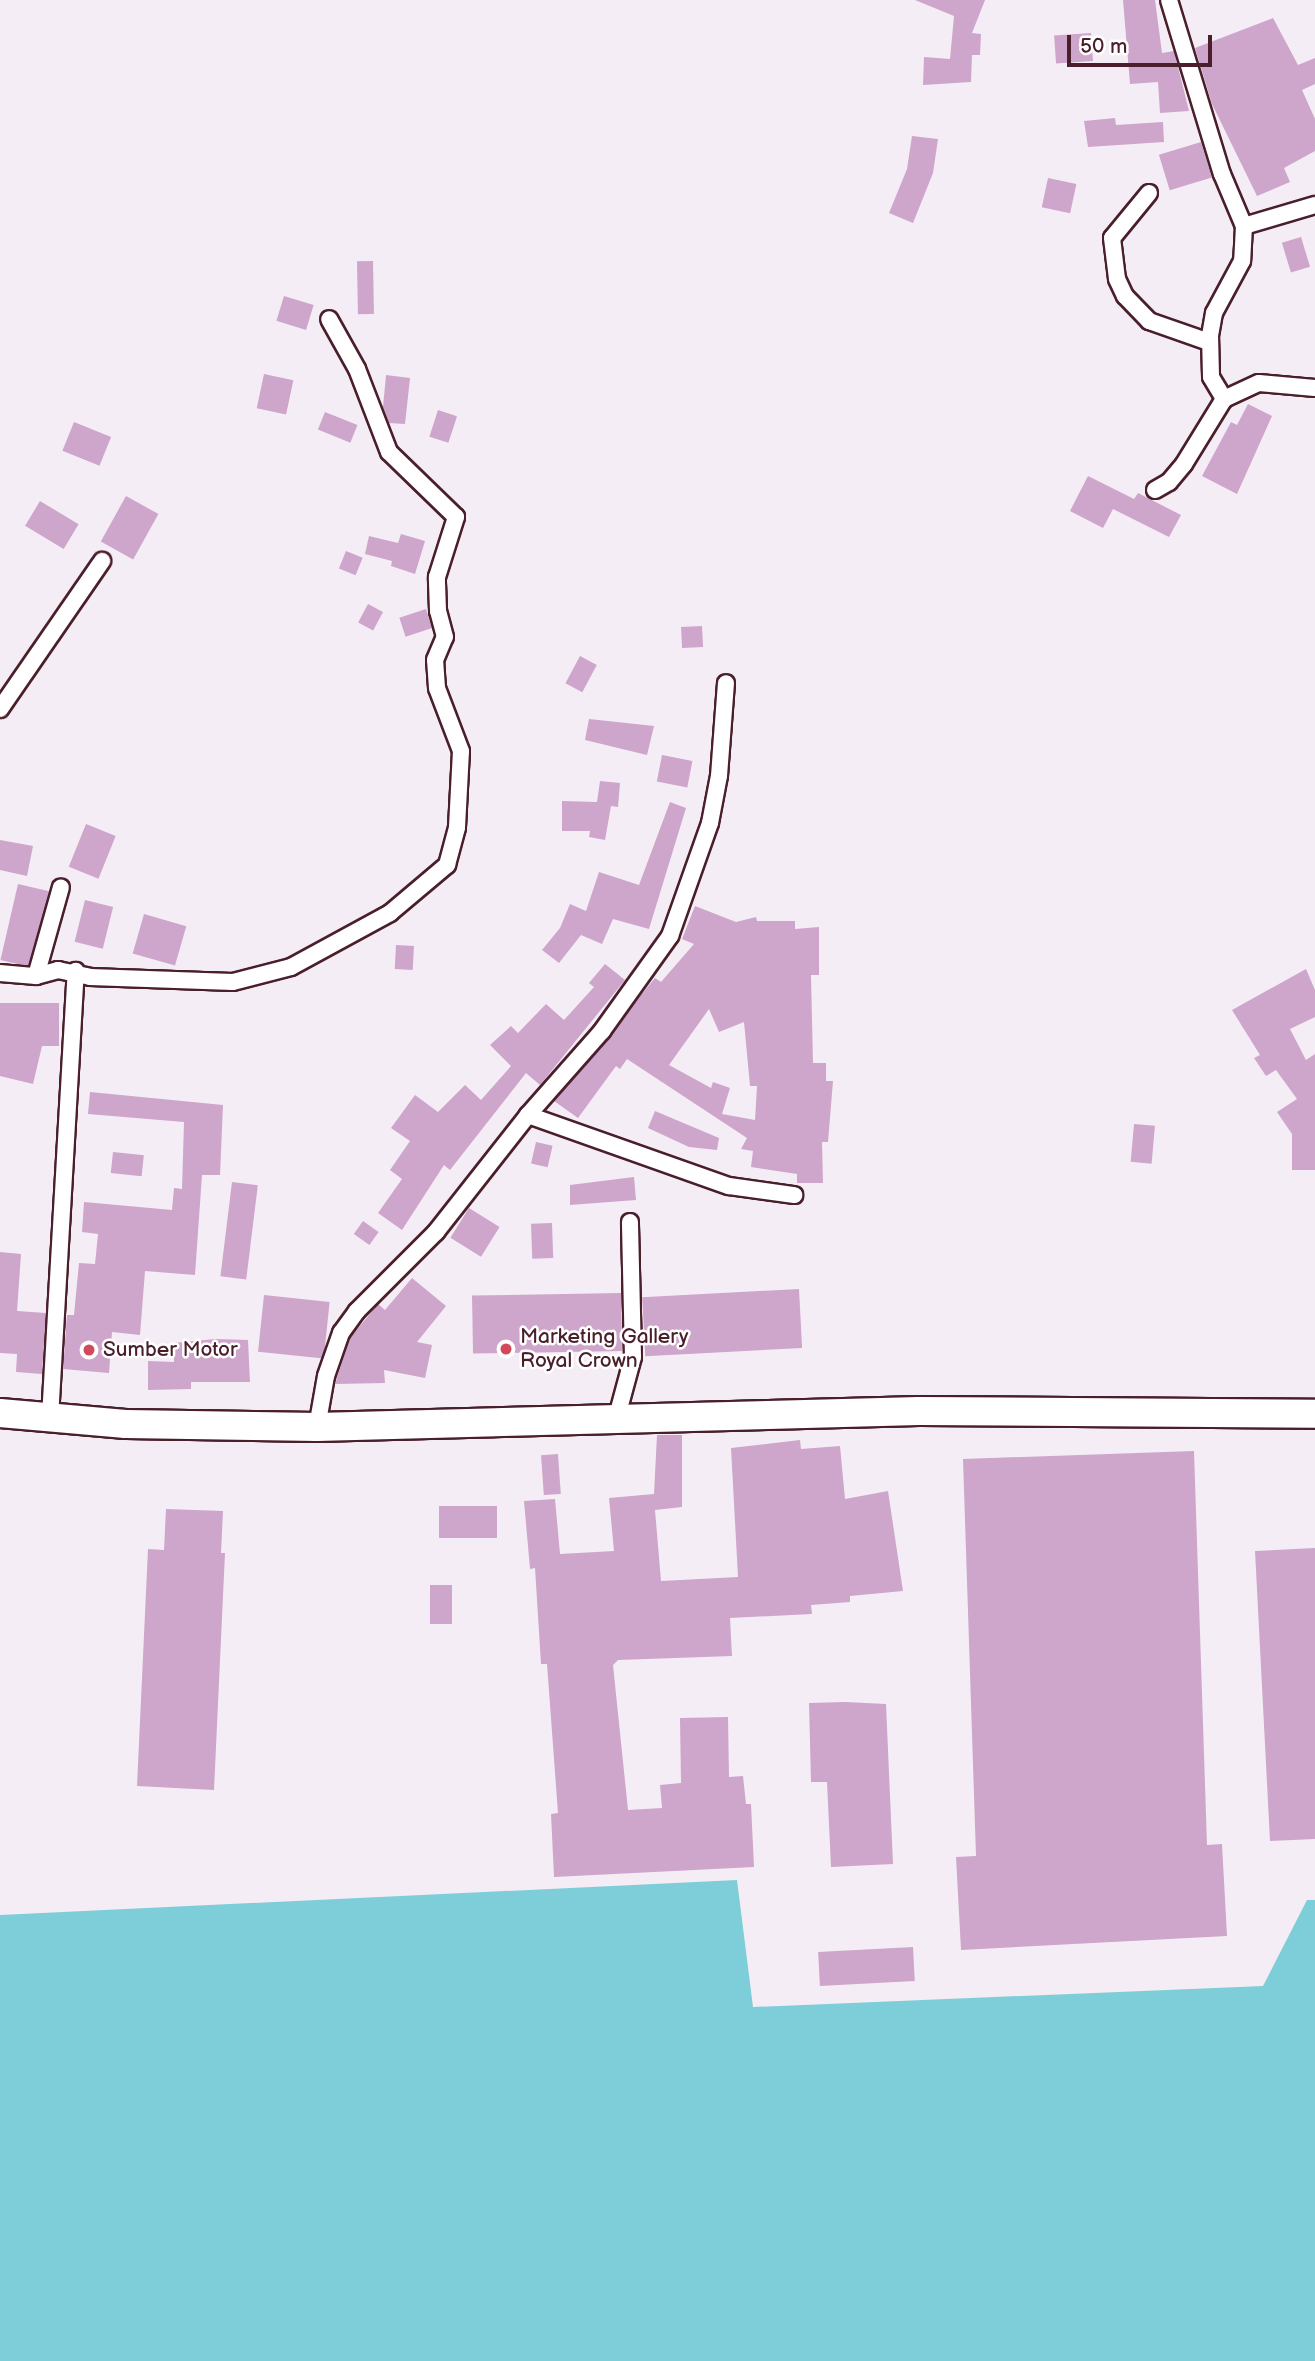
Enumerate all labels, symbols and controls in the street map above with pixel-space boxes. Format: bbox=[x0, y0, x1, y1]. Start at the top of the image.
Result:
scale bar bbox=[1070, 21, 1215, 65]
text: 50 m bbox=[1080, 34, 1127, 59]
place label: Marketing Gallery Royal Crown bbox=[520, 1324, 688, 1374]
place label: Sumber Motor bbox=[103, 1337, 238, 1363]
marker: Marketing Gallery Royal Crown bbox=[498, 1341, 514, 1357]
marker: Sumber Motor bbox=[81, 1342, 97, 1358]

